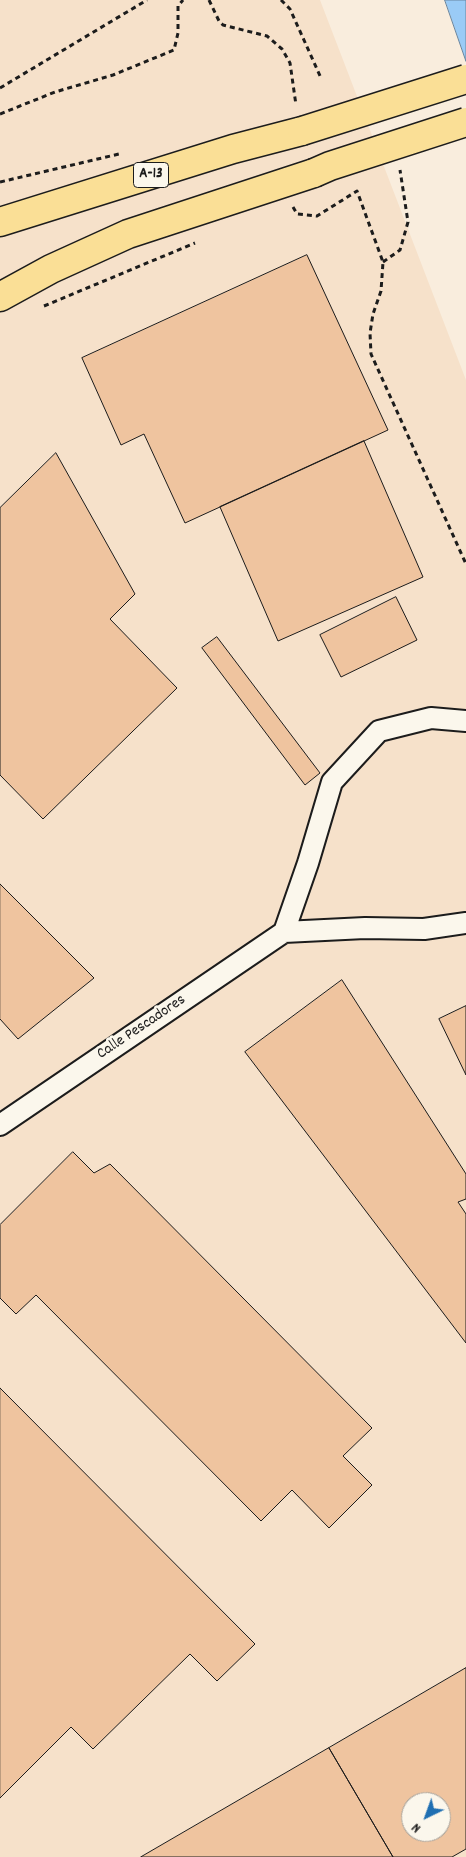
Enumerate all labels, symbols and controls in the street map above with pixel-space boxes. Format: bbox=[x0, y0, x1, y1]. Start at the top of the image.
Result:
road number: A-13 bbox=[134, 162, 168, 188]
street label: Calle Pescadores bbox=[94, 991, 190, 1065]
north arrow bbox=[401, 1792, 451, 1842]
text: N bbox=[407, 1818, 426, 1837]

